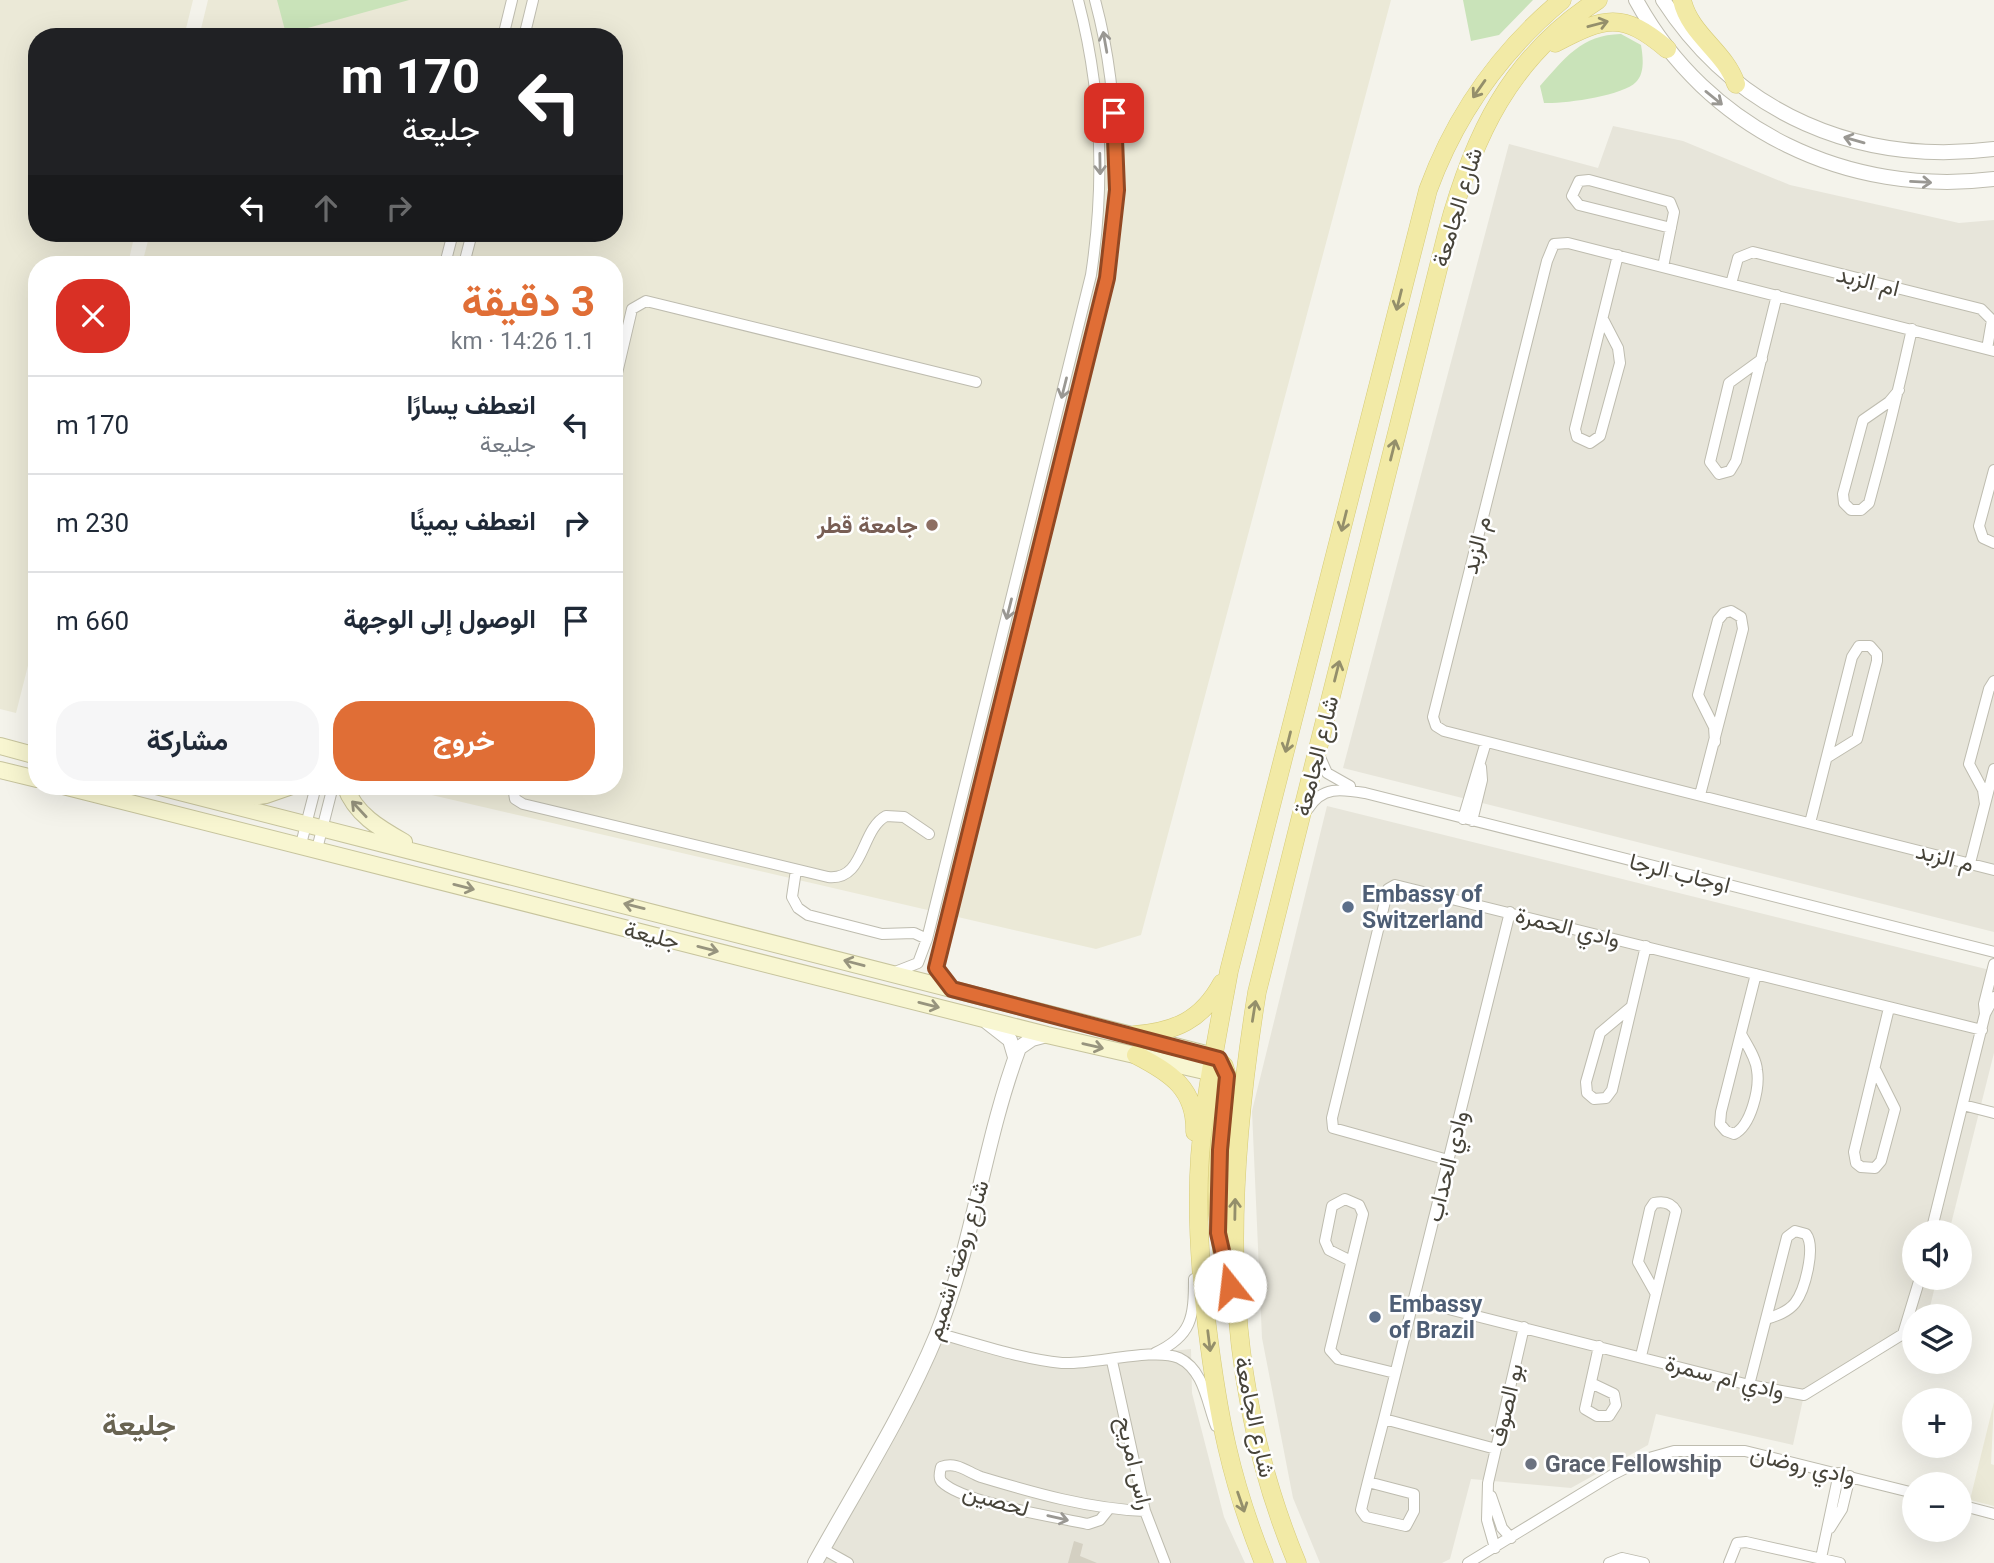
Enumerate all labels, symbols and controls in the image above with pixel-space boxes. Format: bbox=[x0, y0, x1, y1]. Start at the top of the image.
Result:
one-way arrow bbox=[1586, 17, 1609, 30]
one-way arrow bbox=[1098, 32, 1111, 54]
text: 170 m bbox=[341, 48, 480, 105]
icon: left bbox=[504, 56, 595, 147]
one-way arrow bbox=[1472, 79, 1486, 98]
pin bbox=[1084, 83, 1144, 143]
one-way arrow bbox=[1705, 90, 1723, 106]
icon: arrive bbox=[1095, 94, 1133, 132]
text: جليعة bbox=[402, 110, 480, 148]
one-way arrow bbox=[1843, 133, 1866, 146]
street label: شارع الجامعة bbox=[1427, 144, 1490, 270]
one-way arrow bbox=[1093, 153, 1107, 176]
one-way arrow bbox=[1909, 176, 1932, 189]
icon: left bbox=[234, 189, 272, 227]
icon: ahead bbox=[307, 189, 345, 227]
icon: right bbox=[380, 189, 418, 227]
street label: ام الزبد bbox=[1833, 261, 1902, 303]
text: 3 دقيقة bbox=[461, 277, 595, 326]
button: close bbox=[56, 279, 130, 353]
one-way arrow bbox=[1392, 289, 1405, 311]
text: 1.1 km · 14:26 bbox=[451, 328, 595, 355]
one-way arrow bbox=[1057, 376, 1070, 399]
text: انعطف يسارًا bbox=[406, 390, 536, 420]
icon: left bbox=[557, 406, 595, 444]
text: 170 m bbox=[56, 410, 129, 440]
text: جليعة bbox=[480, 431, 536, 458]
one-way arrow bbox=[1387, 439, 1400, 462]
icon: right bbox=[557, 504, 595, 542]
text: انعطف يمينًا bbox=[410, 506, 536, 536]
text: 230 m bbox=[56, 508, 129, 538]
one-way arrow bbox=[1337, 509, 1350, 532]
place label: جامعة قطر bbox=[816, 512, 918, 540]
street label: م الزبد bbox=[1456, 513, 1498, 577]
marker: جامعة قطر bbox=[924, 517, 940, 533]
one-way arrow bbox=[1002, 597, 1015, 620]
icon: arrive bbox=[557, 602, 595, 640]
text: الوصول إلى الوجهة bbox=[343, 604, 536, 634]
text: 660 m bbox=[56, 606, 129, 636]
one-way arrow bbox=[1331, 660, 1344, 683]
street label: شارع الجامعة bbox=[1289, 693, 1346, 820]
button: مشاركة bbox=[56, 701, 319, 781]
button: خروج bbox=[333, 701, 595, 781]
one-way arrow bbox=[1281, 730, 1294, 752]
one-way arrow bbox=[351, 800, 367, 818]
street label: م الزبد bbox=[1913, 837, 1977, 879]
street label: اوجاب الرجا bbox=[1626, 848, 1733, 900]
one-way arrow bbox=[452, 881, 475, 894]
place label: Embassy of Switzerland bbox=[1362, 881, 1484, 934]
one-way arrow bbox=[623, 899, 646, 912]
marker: Embassy of Switzerland bbox=[1340, 899, 1356, 915]
street label: وادي الحمرة bbox=[1511, 901, 1623, 958]
street label: جليعة bbox=[621, 916, 682, 955]
one-way arrow bbox=[696, 943, 719, 956]
one-way arrow bbox=[844, 956, 866, 969]
one-way arrow bbox=[917, 999, 940, 1012]
one-way arrow bbox=[1248, 1000, 1261, 1023]
one-way arrow bbox=[1082, 1040, 1104, 1053]
street label: وادي الحداب bbox=[1421, 1108, 1479, 1226]
street label: شارع روضة اشميم bbox=[920, 1177, 997, 1344]
one-way arrow bbox=[1228, 1197, 1241, 1220]
map controls bbox=[1902, 1220, 1972, 1542]
button: sound bbox=[1902, 1220, 1972, 1290]
position arrow bbox=[1193, 1249, 1267, 1323]
place label: Embassy of Brazil bbox=[1389, 1291, 1483, 1344]
button: layers bbox=[1902, 1304, 1972, 1374]
marker: Embassy of Brazil bbox=[1367, 1309, 1383, 1325]
one-way arrow bbox=[1203, 1329, 1216, 1352]
street label: وادي ام سمرة bbox=[1661, 1350, 1787, 1410]
street label: شارع الجامعة bbox=[1227, 1354, 1281, 1480]
street label: بو الصوف bbox=[1484, 1361, 1530, 1450]
button: + bbox=[1902, 1388, 1972, 1458]
district label: جليعة bbox=[102, 1407, 176, 1442]
street label: راس امريح bbox=[1109, 1414, 1158, 1513]
street label: وادي روضان bbox=[1747, 1440, 1858, 1496]
place label: Grace Fellowship bbox=[1545, 1451, 1722, 1478]
marker: Grace Fellowship bbox=[1523, 1456, 1539, 1472]
button: − bbox=[1902, 1472, 1972, 1542]
street label: لحصين bbox=[960, 1478, 1032, 1523]
one-way arrow bbox=[1236, 1491, 1248, 1513]
one-way arrow bbox=[1046, 1511, 1069, 1525]

